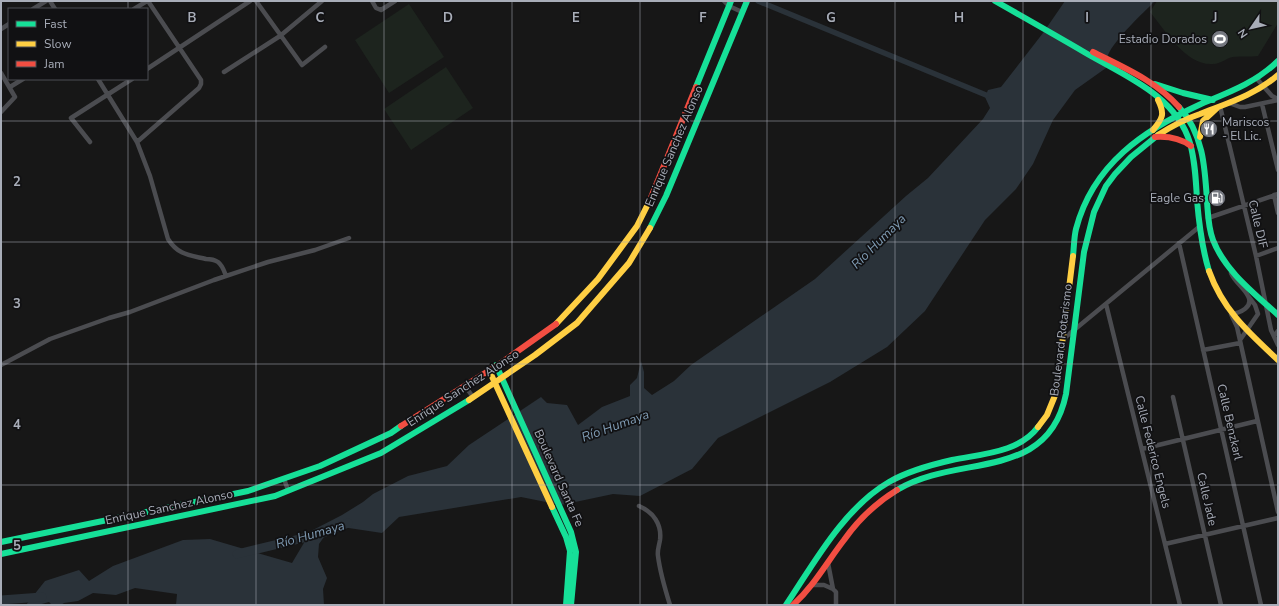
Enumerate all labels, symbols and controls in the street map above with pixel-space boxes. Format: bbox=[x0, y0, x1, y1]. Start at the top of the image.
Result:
legend bbox=[8, 8, 148, 80]
north arrow bbox=[1231, 8, 1271, 48]
text: B bbox=[188, 9, 197, 27]
text: C bbox=[316, 9, 325, 27]
text: D bbox=[443, 9, 453, 27]
text: E bbox=[572, 9, 580, 27]
text: F bbox=[699, 9, 707, 27]
text: G bbox=[826, 9, 836, 27]
text: H bbox=[954, 9, 964, 27]
text: I bbox=[1085, 9, 1089, 27]
text: J bbox=[1212, 9, 1217, 27]
text: Fast bbox=[44, 16, 67, 32]
text: N bbox=[1235, 26, 1252, 41]
sports icon: Estadio Dorados bbox=[1210, 29, 1230, 49]
place label: Estadio Dorados bbox=[1119, 31, 1207, 47]
text: Slow bbox=[44, 36, 72, 52]
text: Jam bbox=[43, 56, 65, 72]
street label: Enrique Sanchez Alonso bbox=[641, 83, 707, 209]
place label: Mariscos - El Lic. bbox=[1222, 114, 1270, 144]
restaurant icon: Mariscos - El Lic. bbox=[1199, 119, 1219, 139]
text: 2 bbox=[13, 173, 21, 191]
fuel station icon: Eagle Gas bbox=[1207, 188, 1227, 208]
place label: Eagle Gas bbox=[1150, 190, 1204, 206]
street label: Calle DIF bbox=[1245, 198, 1271, 250]
water label: Río Humaya bbox=[847, 210, 910, 273]
street label: Boulevard Rotarismo bbox=[1046, 283, 1076, 397]
text: 3 bbox=[13, 295, 21, 313]
street label: Enrique Sanchez Alonso bbox=[404, 346, 522, 430]
street label: Calle Benzkarl bbox=[1213, 382, 1247, 462]
street label: Calle Federico Engels bbox=[1131, 394, 1175, 510]
water label: Río Humaya bbox=[579, 405, 652, 447]
text: 4 bbox=[13, 416, 21, 434]
street label: Boulevard Santa Fe bbox=[530, 427, 588, 529]
street label: Calle Jade bbox=[1193, 471, 1221, 527]
street label: Enrique Sanchez Alonso bbox=[104, 486, 235, 528]
water label: Río Humaya bbox=[274, 517, 347, 553]
text: 5 bbox=[13, 537, 21, 555]

